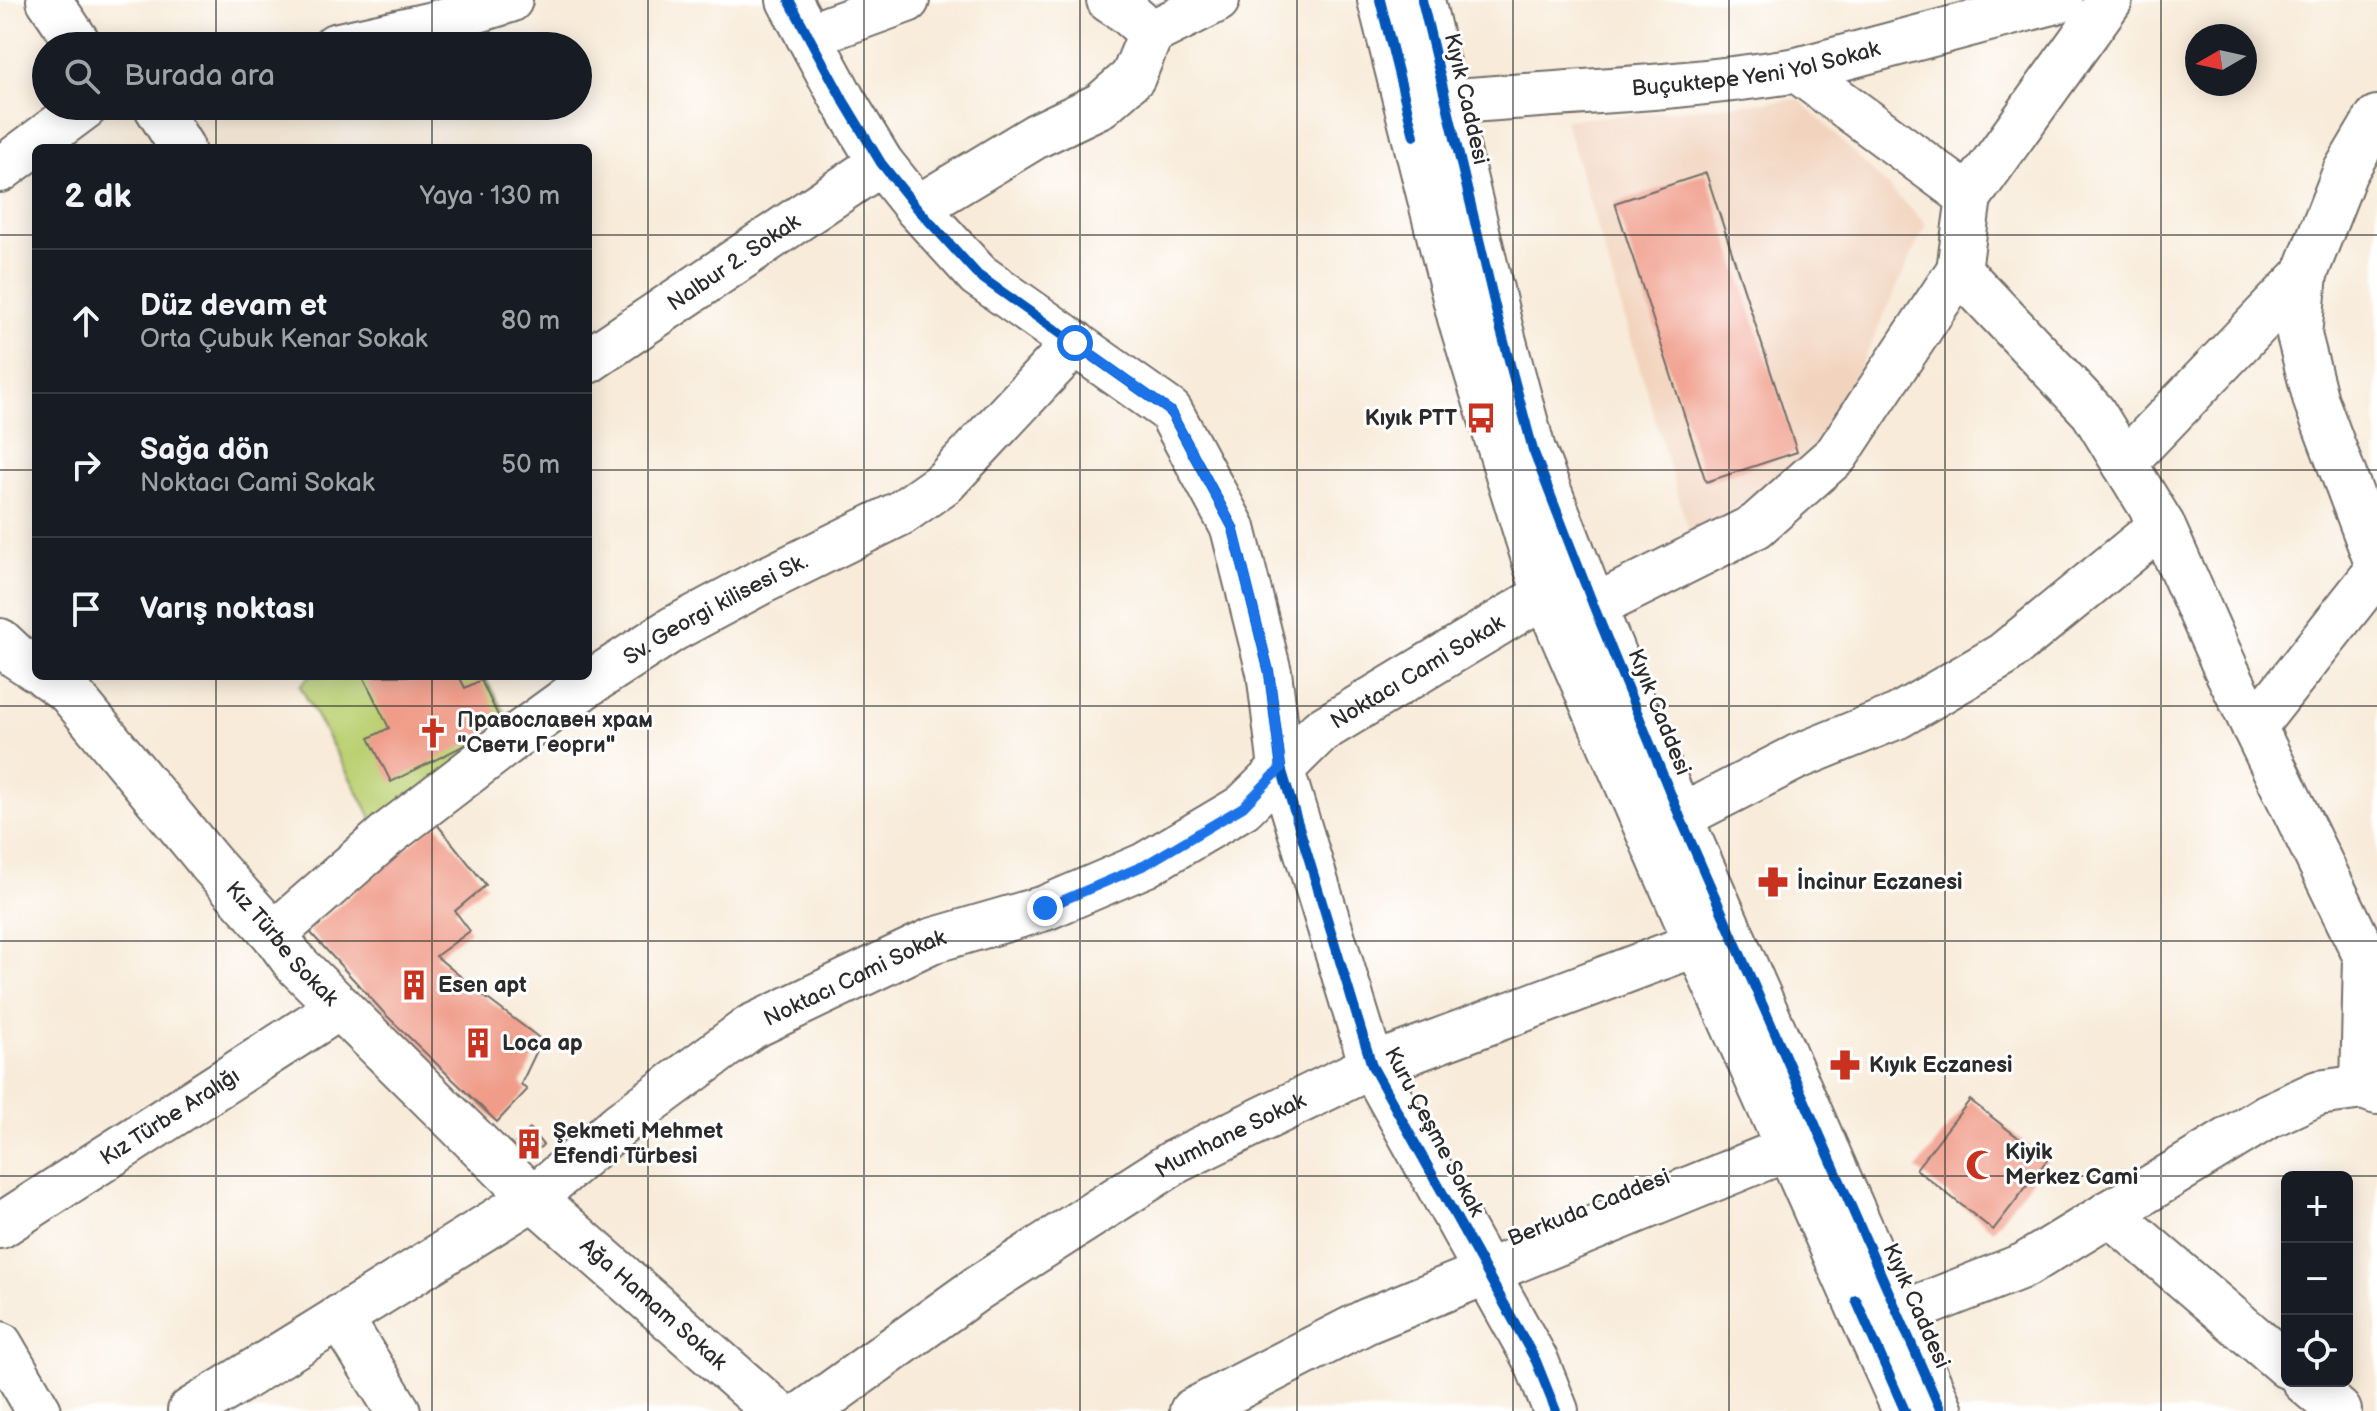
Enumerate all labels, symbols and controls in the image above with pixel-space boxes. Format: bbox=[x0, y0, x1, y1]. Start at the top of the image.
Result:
north arrow bbox=[2185, 24, 2257, 96]
street label: Kıyık Caddesi bbox=[1438, 31, 1494, 167]
search box bbox=[32, 32, 592, 120]
street label: Buçuktepe Yeni Yol Sokak bbox=[1631, 35, 1883, 102]
icon: search bbox=[60, 54, 104, 98]
text: Burada ara bbox=[124, 58, 275, 94]
text: 2 dk bbox=[64, 176, 131, 217]
text: Yaya · 130 m bbox=[420, 181, 560, 212]
street label: Nalbur 2. Sokak bbox=[662, 208, 806, 317]
text: Düz devam et bbox=[140, 288, 327, 324]
icon: ahead bbox=[64, 299, 108, 343]
text: 80 m bbox=[501, 306, 560, 337]
text: Orta Çubuk Kenar Sokak bbox=[140, 324, 427, 355]
route start bbox=[1057, 325, 1093, 361]
bus stop icon: Kıyık PTT bbox=[1464, 401, 1498, 435]
place label: Kıyık PTT bbox=[1365, 405, 1457, 432]
text: Sağa dön bbox=[140, 432, 269, 468]
icon: right bbox=[64, 443, 108, 487]
text: 50 m bbox=[501, 450, 560, 481]
text: Noktacı Cami Sokak bbox=[140, 468, 374, 499]
street label: Sv. Georgi kilisesi Sk. bbox=[618, 548, 812, 671]
icon: arrive bbox=[64, 587, 108, 631]
text: Varış noktası bbox=[140, 591, 315, 627]
street label: Noktacı Cami Sokak bbox=[1326, 609, 1510, 735]
street label: Kıyık Caddesi bbox=[1621, 645, 1697, 779]
place label: Православен храм "Свети Георги" bbox=[457, 707, 653, 759]
church icon: Православен храм "Свети Георги" bbox=[416, 716, 450, 750]
pharmacy icon: İncinur Eczanesi bbox=[1756, 865, 1790, 899]
place label: İncinur Eczanesi bbox=[1797, 867, 1962, 896]
street label: Kız Türbe Sokak bbox=[220, 876, 344, 1012]
route end bbox=[1027, 890, 1063, 926]
street label: Noktacı Cami Sokak bbox=[759, 924, 949, 1032]
building icon: Esen apt bbox=[397, 968, 431, 1002]
place label: Esen apt bbox=[438, 972, 527, 999]
building icon: Loca ap bbox=[461, 1026, 495, 1060]
place label: Loca ap bbox=[502, 1030, 583, 1057]
street label: Kuru Çeşme Sokak bbox=[1378, 1043, 1490, 1221]
pharmacy icon: Kıyık Eczanesi bbox=[1828, 1048, 1862, 1082]
place label: Kıyık Eczanesi bbox=[1869, 1052, 2012, 1079]
street label: Kız Türbe Aralığı bbox=[95, 1062, 244, 1171]
street label: Mumhane Sokak bbox=[1150, 1087, 1310, 1184]
place label: Şekmeti Mehmet Efendi Türbesi bbox=[553, 1118, 724, 1170]
building icon: Şekmeti Mehmet Efendi Türbesi bbox=[512, 1127, 546, 1161]
place label: Kiyik Merkez Cami bbox=[2005, 1139, 2138, 1191]
mosque icon: Kiyik Merkez Cami bbox=[1964, 1148, 1998, 1182]
street label: Berkuda Caddesi bbox=[1504, 1163, 1674, 1253]
map controls bbox=[2281, 1171, 2353, 1387]
button: + bbox=[2281, 1171, 2353, 1243]
street label: Ağa Hamam Sokak bbox=[575, 1232, 733, 1376]
street label: Kıyık Caddesi bbox=[1876, 1239, 1956, 1373]
button: − bbox=[2281, 1243, 2353, 1315]
button: locate bbox=[2281, 1315, 2353, 1387]

